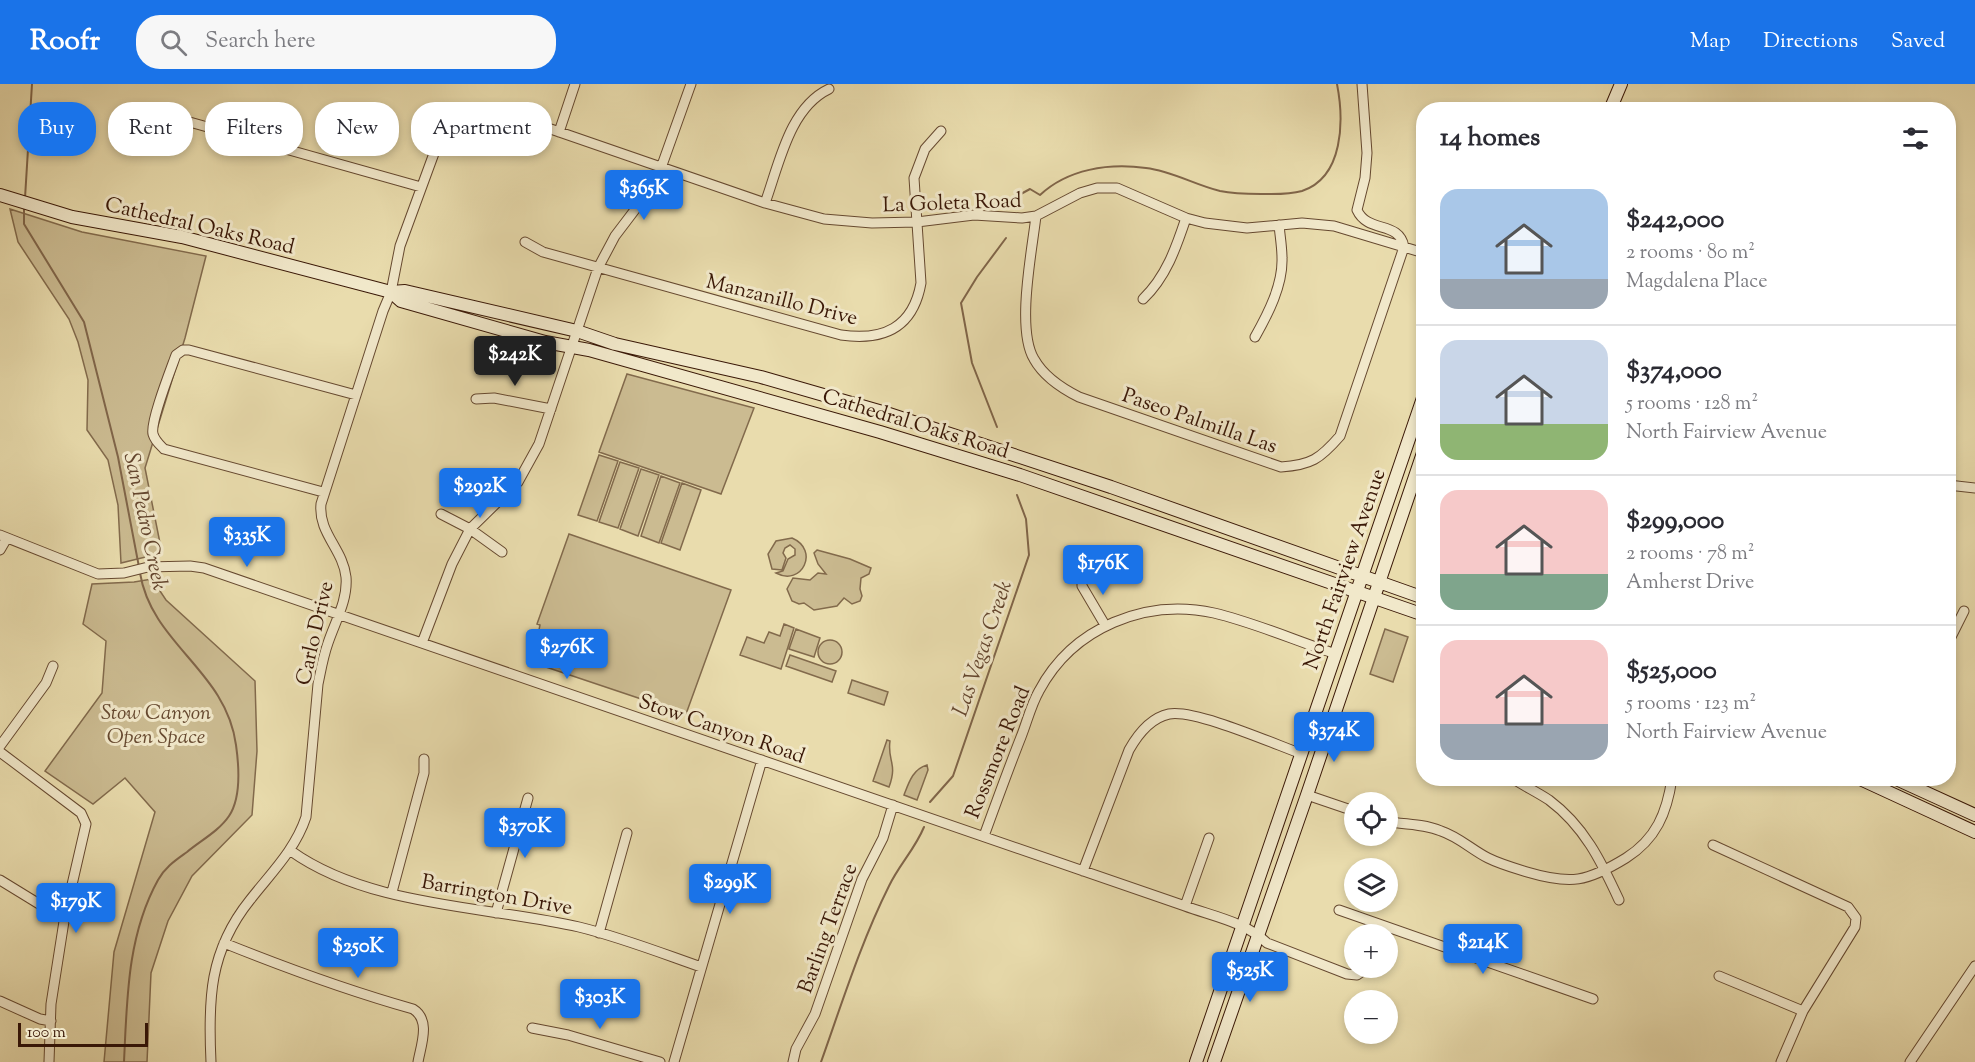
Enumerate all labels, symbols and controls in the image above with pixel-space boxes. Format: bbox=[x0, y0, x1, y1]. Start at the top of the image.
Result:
search box bbox=[136, 15, 556, 69]
text: Roofr bbox=[30, 22, 100, 62]
icon: search bbox=[157, 26, 190, 59]
text: Search here bbox=[205, 26, 315, 58]
text: Map bbox=[1690, 27, 1730, 57]
text: Directions bbox=[1763, 27, 1858, 57]
text: Saved bbox=[1891, 27, 1945, 57]
chip: Buy bbox=[18, 102, 96, 156]
chip: Rent bbox=[108, 102, 193, 156]
chip: Filters bbox=[205, 102, 303, 156]
chip: New bbox=[315, 102, 399, 156]
chip: Apartment bbox=[411, 102, 552, 156]
text: 14 homes bbox=[1440, 120, 1540, 157]
icon: filters bbox=[1899, 122, 1932, 155]
pin: $365K bbox=[602, 170, 686, 221]
text: $365K bbox=[619, 175, 669, 204]
street label: La Goleta Road bbox=[882, 187, 1022, 221]
street label: Cathedral Oaks Road bbox=[102, 191, 297, 263]
text: $242,000 bbox=[1626, 202, 1724, 239]
icon: home bbox=[1488, 213, 1560, 285]
text: 2 rooms · 80 m² bbox=[1626, 239, 1755, 268]
street label: Manzanillo Drive bbox=[702, 268, 861, 334]
text: Magdalena Place bbox=[1626, 268, 1768, 297]
pin: $242K bbox=[473, 336, 557, 387]
text: $242K bbox=[488, 341, 542, 370]
text: $374,000 bbox=[1626, 353, 1722, 390]
icon: home bbox=[1488, 364, 1560, 436]
street label: Paseo Palmilla Las bbox=[1118, 381, 1281, 462]
street label: Cathedral Oaks Road bbox=[818, 382, 1013, 468]
text: 5 rooms · 128 m² bbox=[1626, 390, 1758, 419]
text: North Fairview Avenue bbox=[1626, 419, 1827, 448]
water label: San Pedro Creek bbox=[114, 450, 174, 593]
street label: North Fairview Avenue bbox=[1297, 465, 1394, 674]
pin: $292K bbox=[438, 468, 522, 519]
text: $292K bbox=[453, 473, 507, 502]
text: $299,000 bbox=[1626, 503, 1724, 540]
icon: home bbox=[1488, 514, 1560, 586]
pin: $335K bbox=[205, 517, 289, 568]
text: $335K bbox=[223, 522, 271, 551]
text: 2 rooms · 78 m² bbox=[1626, 540, 1755, 569]
pin: $176K bbox=[1061, 545, 1145, 596]
text: $176K bbox=[1077, 550, 1129, 579]
text: Amherst Drive bbox=[1626, 569, 1754, 598]
water label: Las Vegas Creek bbox=[946, 577, 1022, 721]
street label: Carlo Drive bbox=[289, 578, 342, 688]
pin: $276K bbox=[525, 629, 609, 680]
text: $276K bbox=[540, 634, 594, 663]
text: $525,000 bbox=[1626, 653, 1717, 690]
icon: home bbox=[1488, 664, 1560, 736]
street label: Rossmore Road bbox=[959, 682, 1039, 823]
street label: Stow Canyon Road bbox=[634, 687, 809, 773]
text: 5 rooms · 123 m² bbox=[1626, 690, 1756, 719]
park label: Stow Canyon Open Space bbox=[101, 699, 211, 753]
pin: $374K bbox=[1292, 712, 1376, 763]
text: $374K bbox=[1308, 717, 1360, 746]
text: North Fairview Avenue bbox=[1626, 719, 1827, 748]
map controls bbox=[1344, 792, 1398, 1044]
button: locate bbox=[1344, 792, 1398, 846]
pin: $370K bbox=[483, 808, 567, 859]
text: $370K bbox=[498, 813, 552, 842]
button: layers bbox=[1344, 858, 1398, 912]
street label: Barling Terrace bbox=[791, 860, 866, 998]
pin: $299K bbox=[688, 864, 772, 915]
street label: Barrington Drive bbox=[419, 868, 575, 924]
text: $299K bbox=[703, 869, 757, 898]
pin: $179K bbox=[34, 883, 118, 934]
text: $179K bbox=[50, 888, 102, 917]
button: + bbox=[1344, 924, 1398, 978]
pin: $214K bbox=[1441, 924, 1525, 975]
pin: $250K bbox=[316, 928, 400, 979]
text: $214K bbox=[1457, 929, 1509, 958]
text: $250K bbox=[332, 933, 384, 962]
pin: $525K bbox=[1208, 952, 1292, 1003]
text: $525K bbox=[1226, 957, 1274, 986]
pin: $303K bbox=[558, 979, 642, 1030]
text: $303K bbox=[574, 984, 626, 1013]
button: − bbox=[1344, 990, 1398, 1044]
scale bar bbox=[18, 1020, 148, 1048]
text: 100 m bbox=[27, 1022, 66, 1045]

